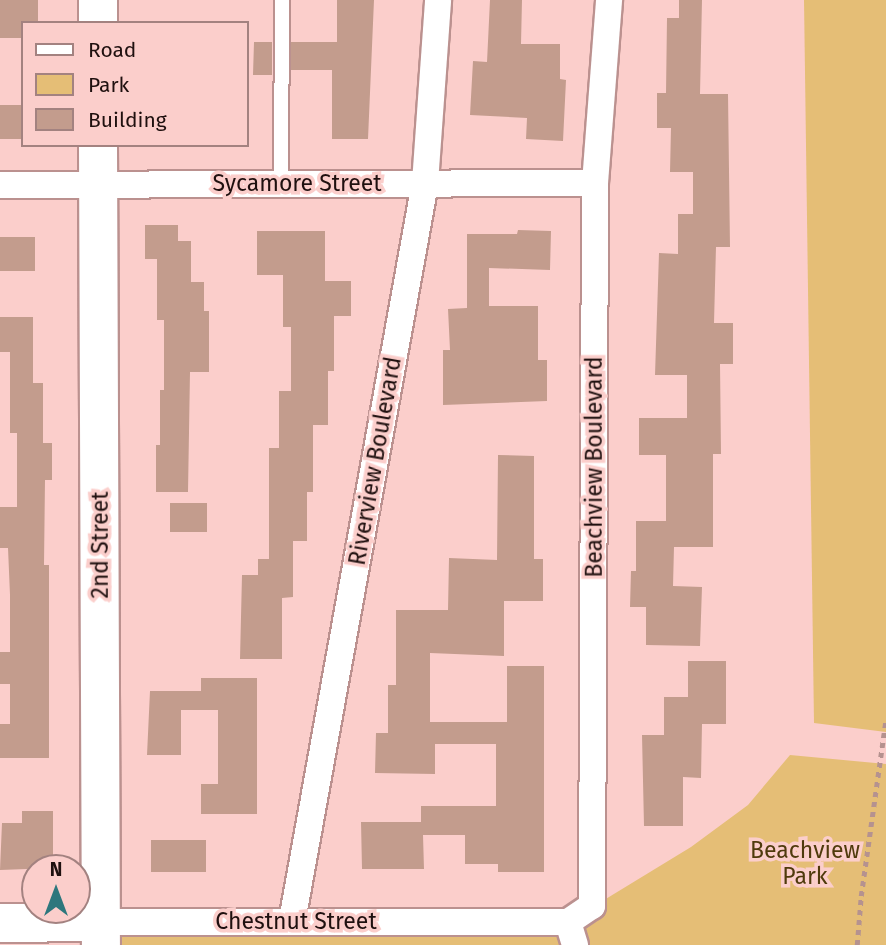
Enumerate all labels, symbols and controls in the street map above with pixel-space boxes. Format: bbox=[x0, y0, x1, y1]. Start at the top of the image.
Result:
legend bbox=[21, 21, 248, 147]
text: Road bbox=[88, 37, 136, 63]
text: Park bbox=[88, 72, 129, 98]
text: Building bbox=[88, 107, 167, 133]
street label: Sycamore Street bbox=[212, 169, 382, 197]
street label: Riverview Boulevard bbox=[343, 355, 407, 567]
street label: Beachview Boulevard bbox=[580, 356, 608, 578]
street label: 2nd Street bbox=[86, 491, 114, 599]
park label: Beachview Park bbox=[750, 836, 860, 890]
north arrow bbox=[21, 854, 91, 924]
text: N bbox=[50, 858, 62, 881]
street label: Chestnut Street bbox=[215, 907, 377, 935]

